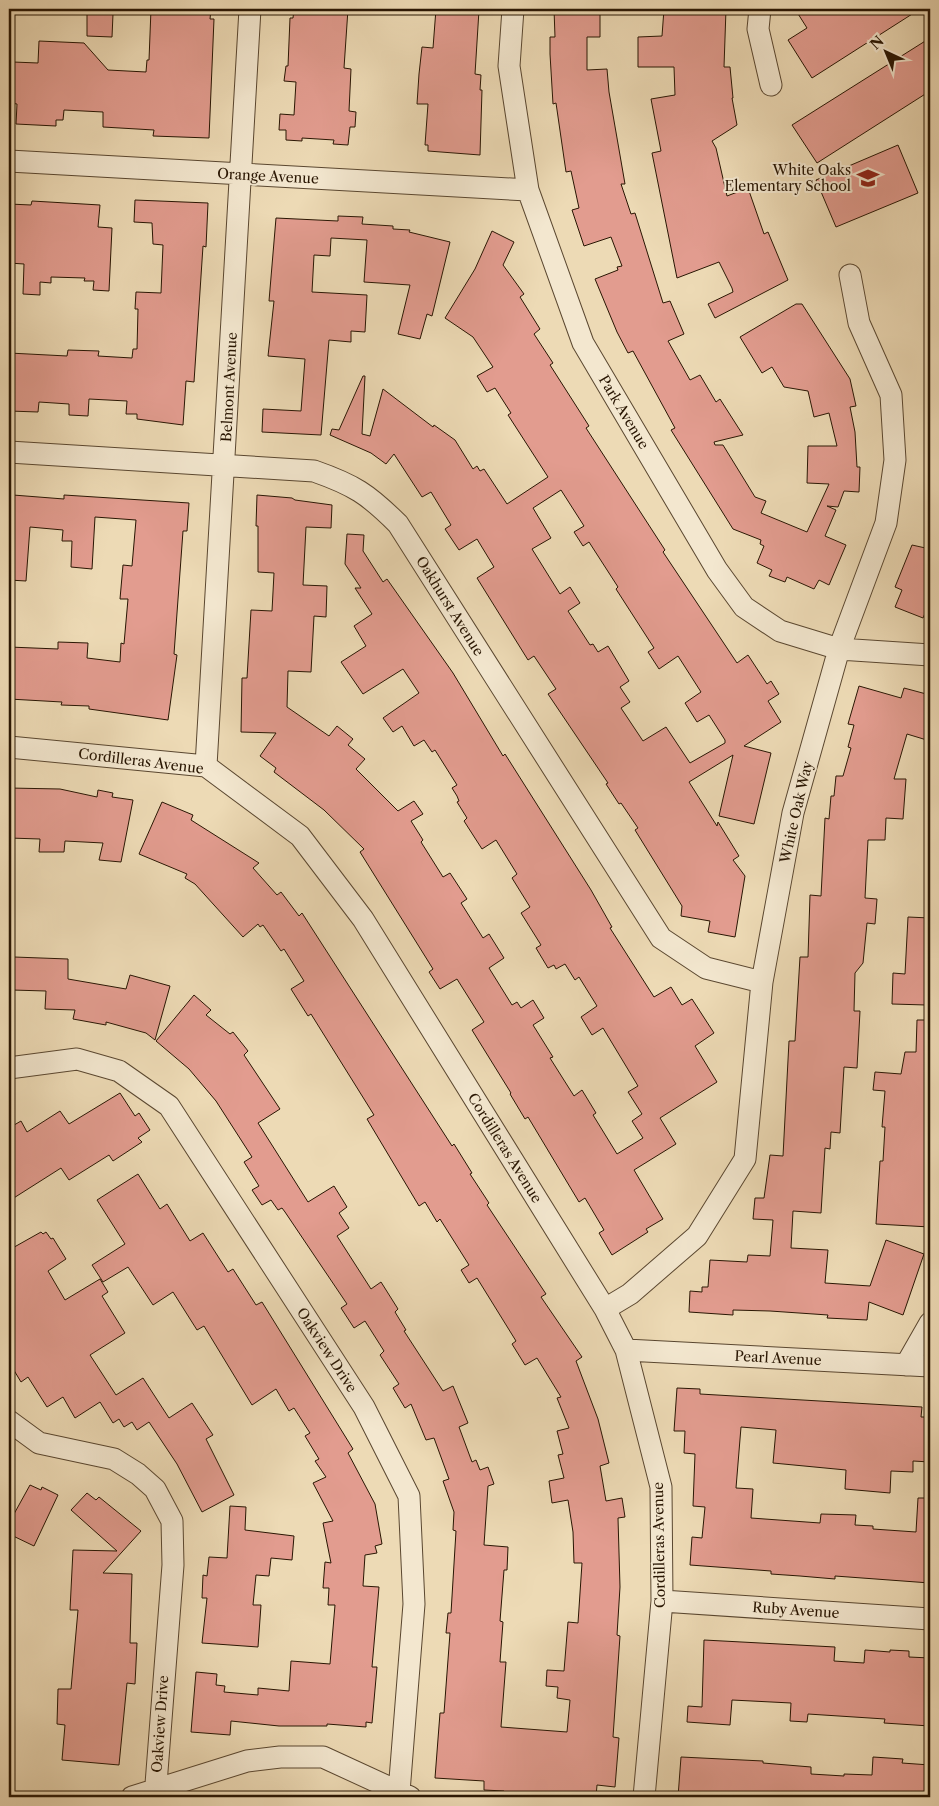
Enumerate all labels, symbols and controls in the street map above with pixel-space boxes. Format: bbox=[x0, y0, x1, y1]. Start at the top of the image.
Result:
north arrow bbox=[862, 28, 912, 78]
text: N bbox=[866, 32, 888, 53]
place label: White Oaks Elementary School bbox=[725, 161, 851, 195]
street label: Orange Avenue bbox=[217, 164, 319, 188]
school or university icon: White Oaks Elementary School bbox=[855, 165, 881, 191]
street label: Belmont Avenue bbox=[217, 331, 241, 442]
street label: Park Avenue bbox=[595, 372, 653, 452]
street label: Oakhurst Avenue bbox=[412, 553, 488, 659]
street label: Cordilleras Avenue bbox=[77, 744, 205, 778]
street label: White Oak Way bbox=[775, 759, 817, 866]
street label: Cordilleras Avenue bbox=[464, 1090, 546, 1206]
street label: Oakview Drive bbox=[293, 1304, 361, 1396]
street label: Pearl Avenue bbox=[734, 1347, 822, 1369]
street label: Cordilleras Avenue bbox=[649, 1482, 669, 1608]
street label: Ruby Avenue bbox=[752, 1598, 840, 1622]
street label: Oakview Drive bbox=[148, 1675, 172, 1773]

